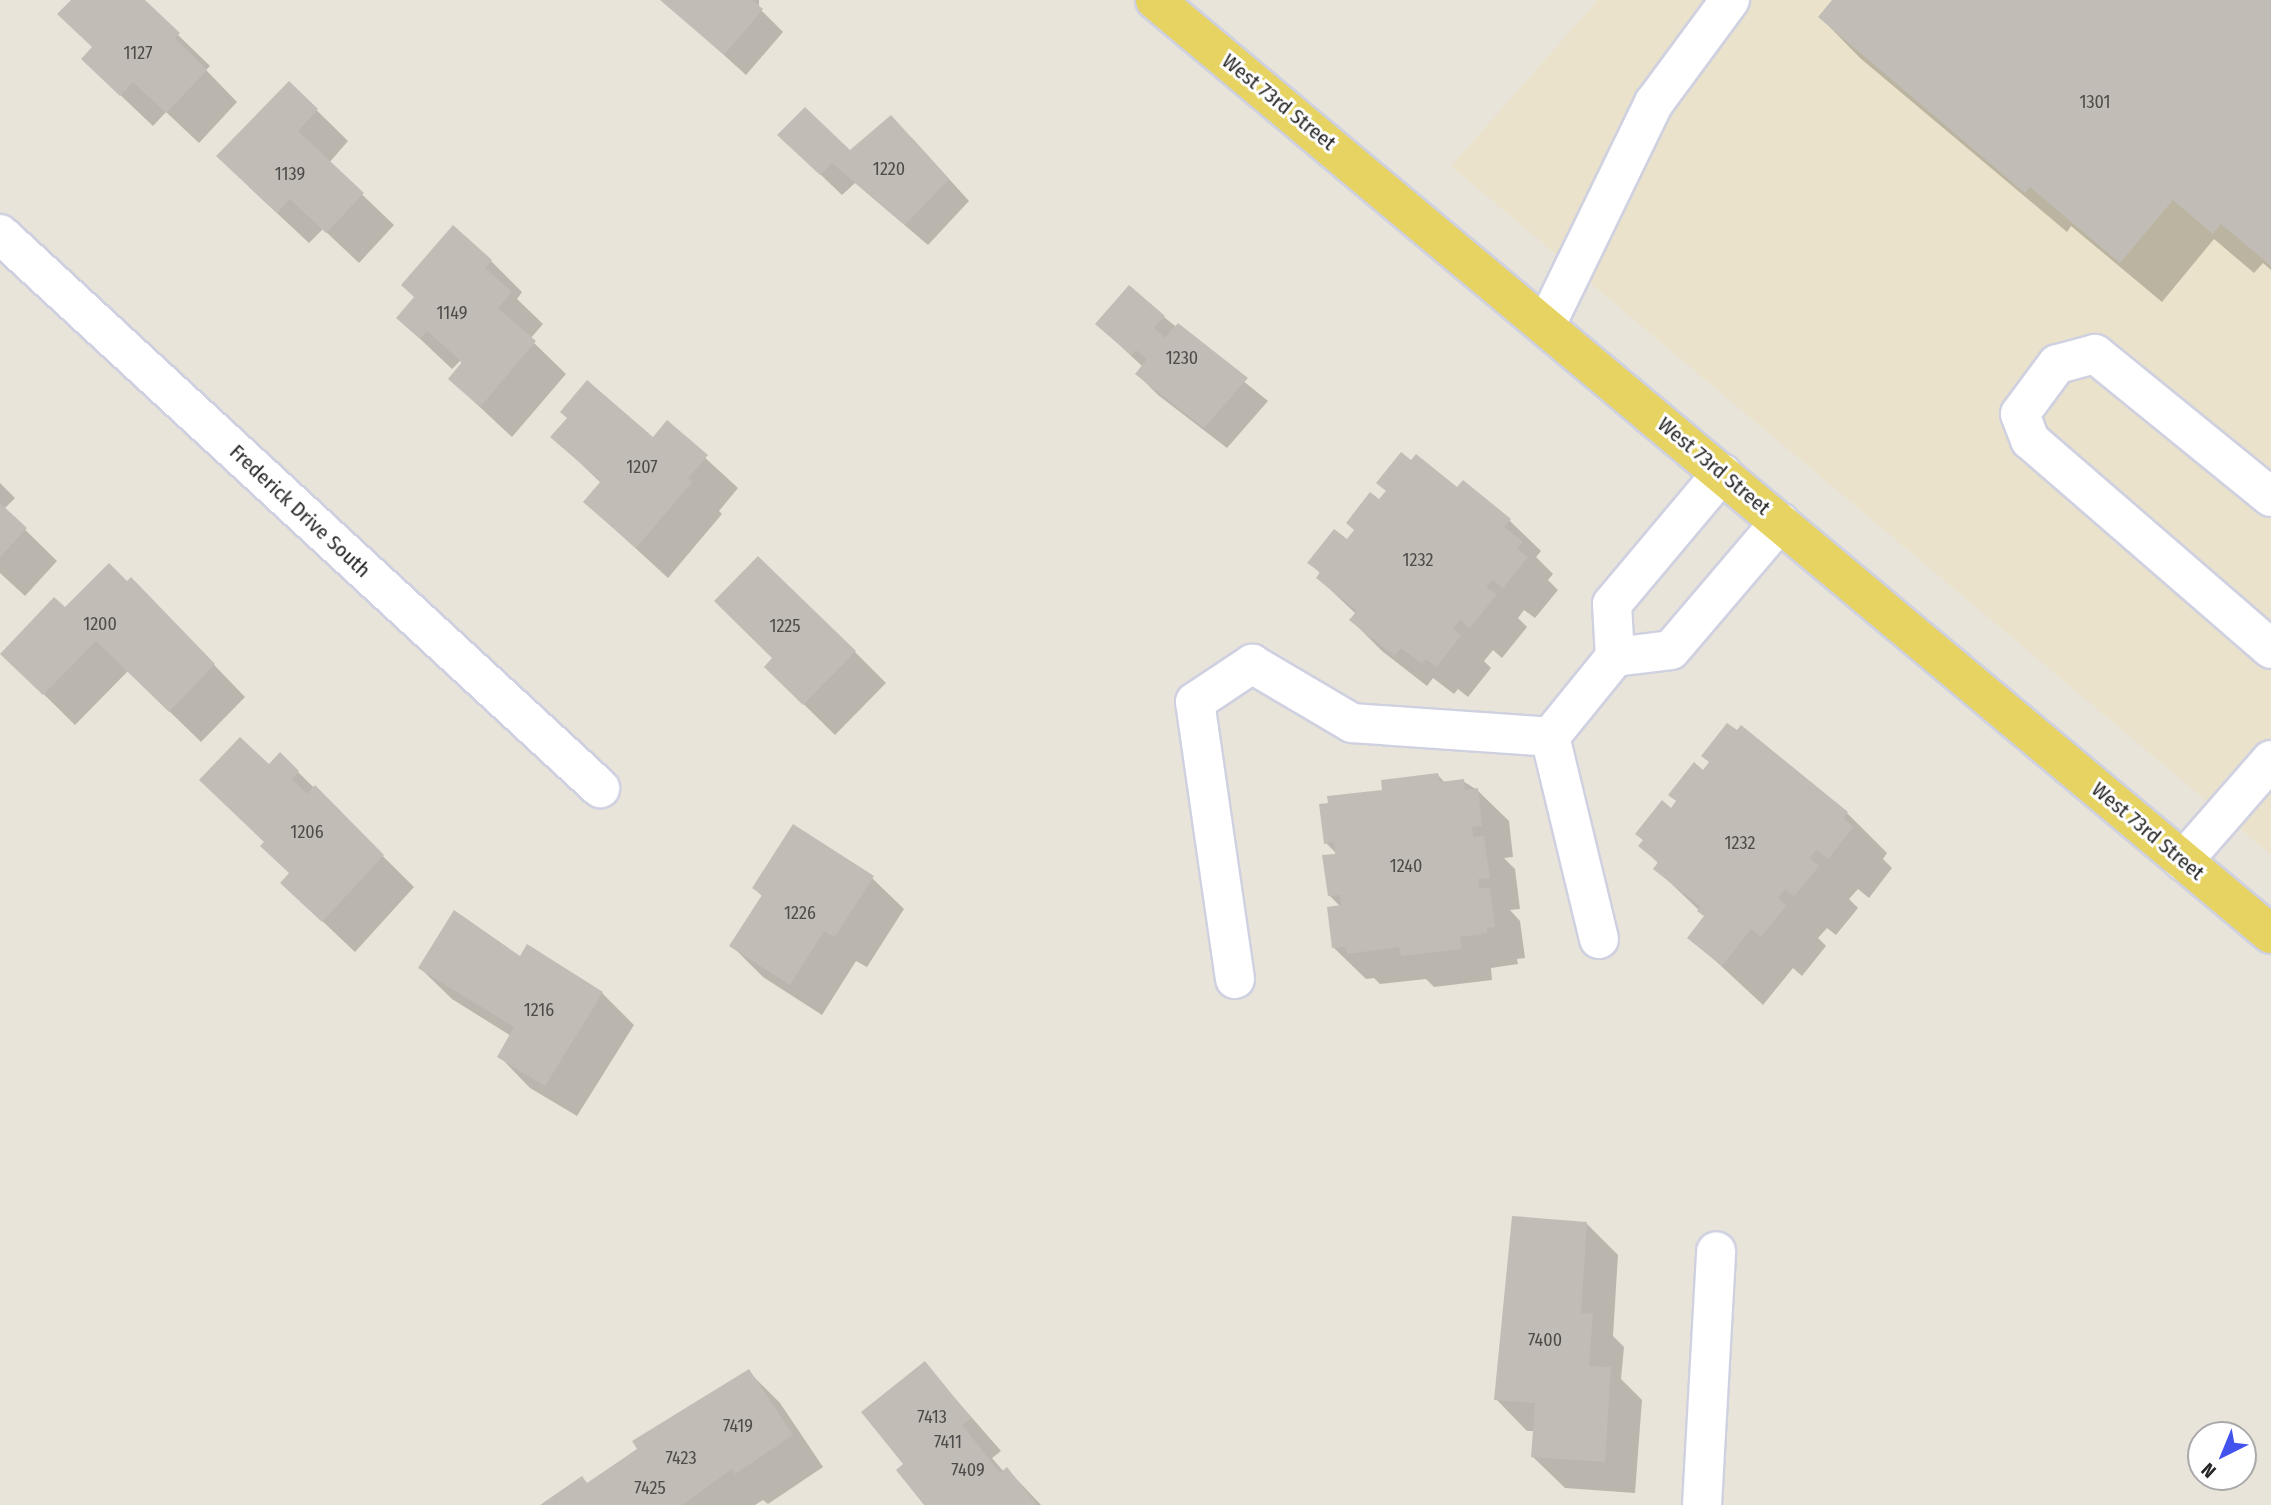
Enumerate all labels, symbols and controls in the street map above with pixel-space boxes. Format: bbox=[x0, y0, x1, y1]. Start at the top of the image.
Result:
house number: 1127 bbox=[124, 42, 152, 64]
street label: West 73rd Street bbox=[1217, 48, 1341, 156]
house number: 1301 bbox=[2079, 91, 2111, 113]
house number: 1220 bbox=[873, 158, 905, 180]
house number: 1139 bbox=[275, 163, 305, 185]
house number: 1149 bbox=[437, 302, 467, 324]
house number: 1230 bbox=[1166, 347, 1198, 369]
street label: West 73rd Street bbox=[1653, 412, 1775, 520]
street label: Frederick Drive South bbox=[224, 439, 376, 583]
house number: 1207 bbox=[626, 456, 658, 478]
house number: 1232 bbox=[1403, 549, 1433, 571]
house number: 1200 bbox=[83, 613, 117, 635]
house number: 1225 bbox=[769, 615, 801, 637]
street label: West 73rd Street bbox=[2087, 777, 2209, 885]
house number: 1206 bbox=[290, 821, 324, 843]
house number: 1232 bbox=[1725, 832, 1755, 854]
house number: 1240 bbox=[1390, 855, 1422, 877]
house number: 1226 bbox=[784, 902, 816, 924]
house number: 1216 bbox=[524, 999, 554, 1021]
house number: 7400 bbox=[1528, 1329, 1562, 1351]
house number: 7413 bbox=[917, 1406, 947, 1428]
house number: 7419 bbox=[723, 1415, 753, 1437]
north arrow bbox=[2187, 1421, 2257, 1491]
house number: 7411 bbox=[934, 1431, 962, 1453]
house number: 7423 bbox=[665, 1447, 697, 1469]
text: N bbox=[2197, 1458, 2221, 1483]
house number: 7409 bbox=[951, 1459, 985, 1481]
house number: 7425 bbox=[634, 1477, 666, 1499]

